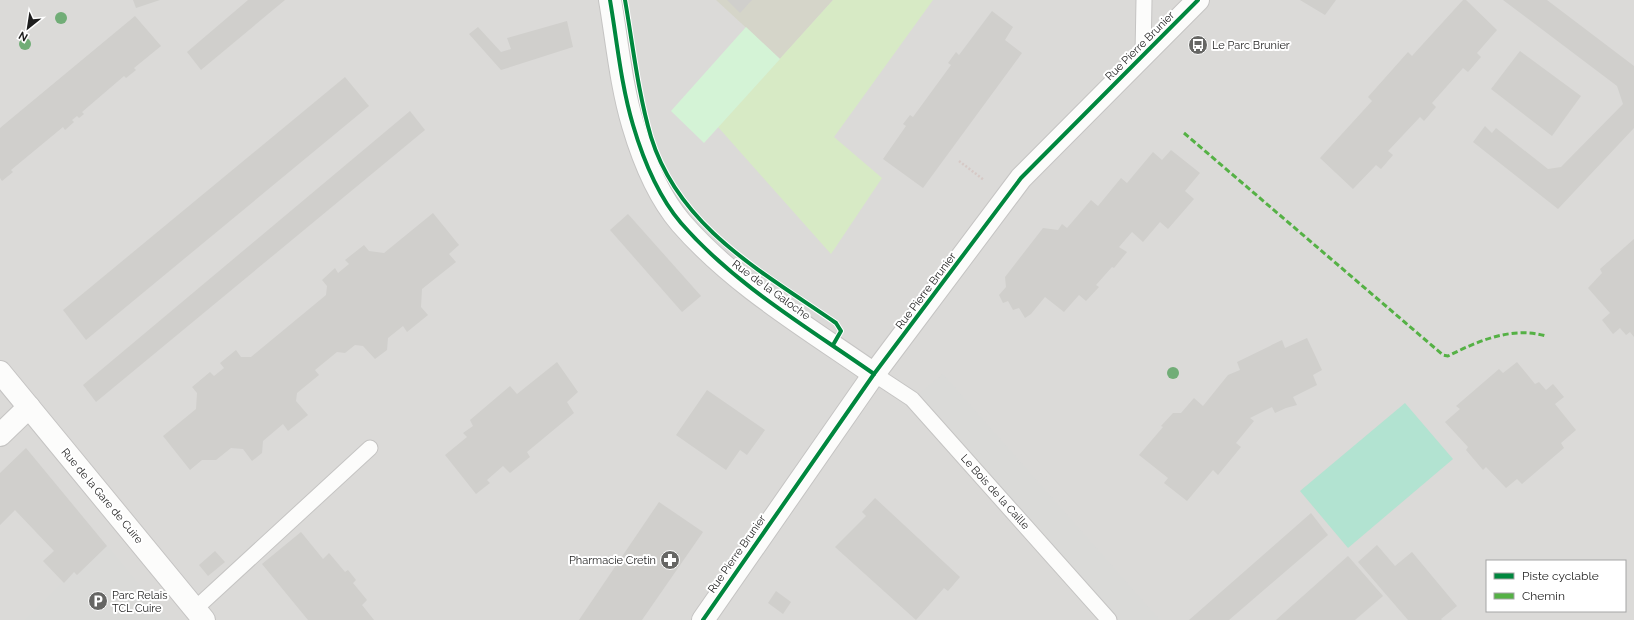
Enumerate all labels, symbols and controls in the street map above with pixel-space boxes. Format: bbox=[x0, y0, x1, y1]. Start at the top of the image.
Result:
north arrow bbox=[8, 8, 48, 48]
street label: Rue Pierre Brunier bbox=[1103, 9, 1177, 83]
text: N bbox=[16, 28, 30, 44]
bus stop icon: Le Parc Brunier bbox=[1187, 34, 1209, 56]
place label: Le Parc Brunier bbox=[1212, 39, 1290, 52]
street label: Rue Pierre Brunier bbox=[893, 250, 959, 332]
street label: Rue de la Galoche bbox=[730, 257, 813, 323]
street label: Rue de la Gare de Cuire bbox=[58, 446, 146, 547]
street label: Le Bois de la Caille bbox=[958, 452, 1032, 533]
street label: Rue Pierre Brunier bbox=[705, 512, 769, 596]
pharmacy icon: Pharmacie Cretin bbox=[659, 549, 681, 571]
place label: Pharmacie Cretin bbox=[569, 554, 656, 567]
legend bbox=[1486, 560, 1626, 612]
text: Piste cyclable bbox=[1522, 569, 1599, 583]
place label: Parc Relais TCL Cuire bbox=[112, 589, 167, 615]
text: Chemin bbox=[1522, 589, 1565, 603]
parking icon: Parc Relais TCL Cuire bbox=[87, 590, 109, 612]

